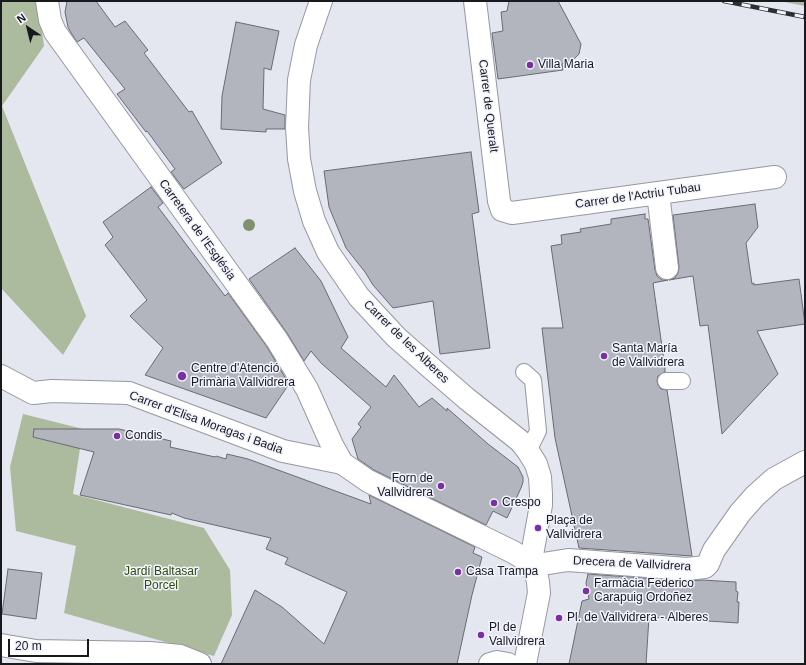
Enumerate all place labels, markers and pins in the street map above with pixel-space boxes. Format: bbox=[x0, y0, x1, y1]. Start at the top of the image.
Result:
place label: Villa Maria bbox=[538, 58, 594, 72]
marker: Villa Maria bbox=[525, 60, 535, 70]
place label: Santa María de Vallvidrera bbox=[612, 342, 684, 370]
marker: Santa María de Vallvidrera bbox=[599, 351, 609, 361]
place label: Centre d'Atenció Primària Vallvidrera bbox=[191, 362, 295, 390]
marker: Centre d'Atenció Primària Vallvidrera bbox=[176, 370, 188, 382]
place label: Condis bbox=[125, 429, 162, 443]
marker: Condis bbox=[112, 431, 122, 441]
place label: Forn de Vallvidrera bbox=[377, 472, 433, 500]
marker: Forn de Vallvidrera bbox=[436, 481, 446, 491]
place label: Crespo bbox=[502, 496, 541, 510]
marker: Crespo bbox=[489, 498, 499, 508]
place label: Plaça de Vallvidrera bbox=[546, 514, 602, 542]
marker: Plaça de Vallvidrera bbox=[533, 523, 543, 533]
place label: Casa Trampa bbox=[466, 565, 538, 579]
marker: Casa Trampa bbox=[453, 567, 463, 577]
place label: Farmàcia Federico Carapuig Ordoñez bbox=[594, 577, 694, 605]
marker: Farmàcia Federico Carapuig Ordoñez bbox=[581, 586, 591, 596]
place label: Pl. de Vallvidrera - Alberes bbox=[567, 611, 708, 625]
marker: Pl. de Vallvidrera - Alberes bbox=[554, 613, 564, 623]
place label: Pl de Vallvidrera bbox=[489, 621, 545, 649]
marker: Pl de Vallvidrera bbox=[476, 630, 486, 640]

